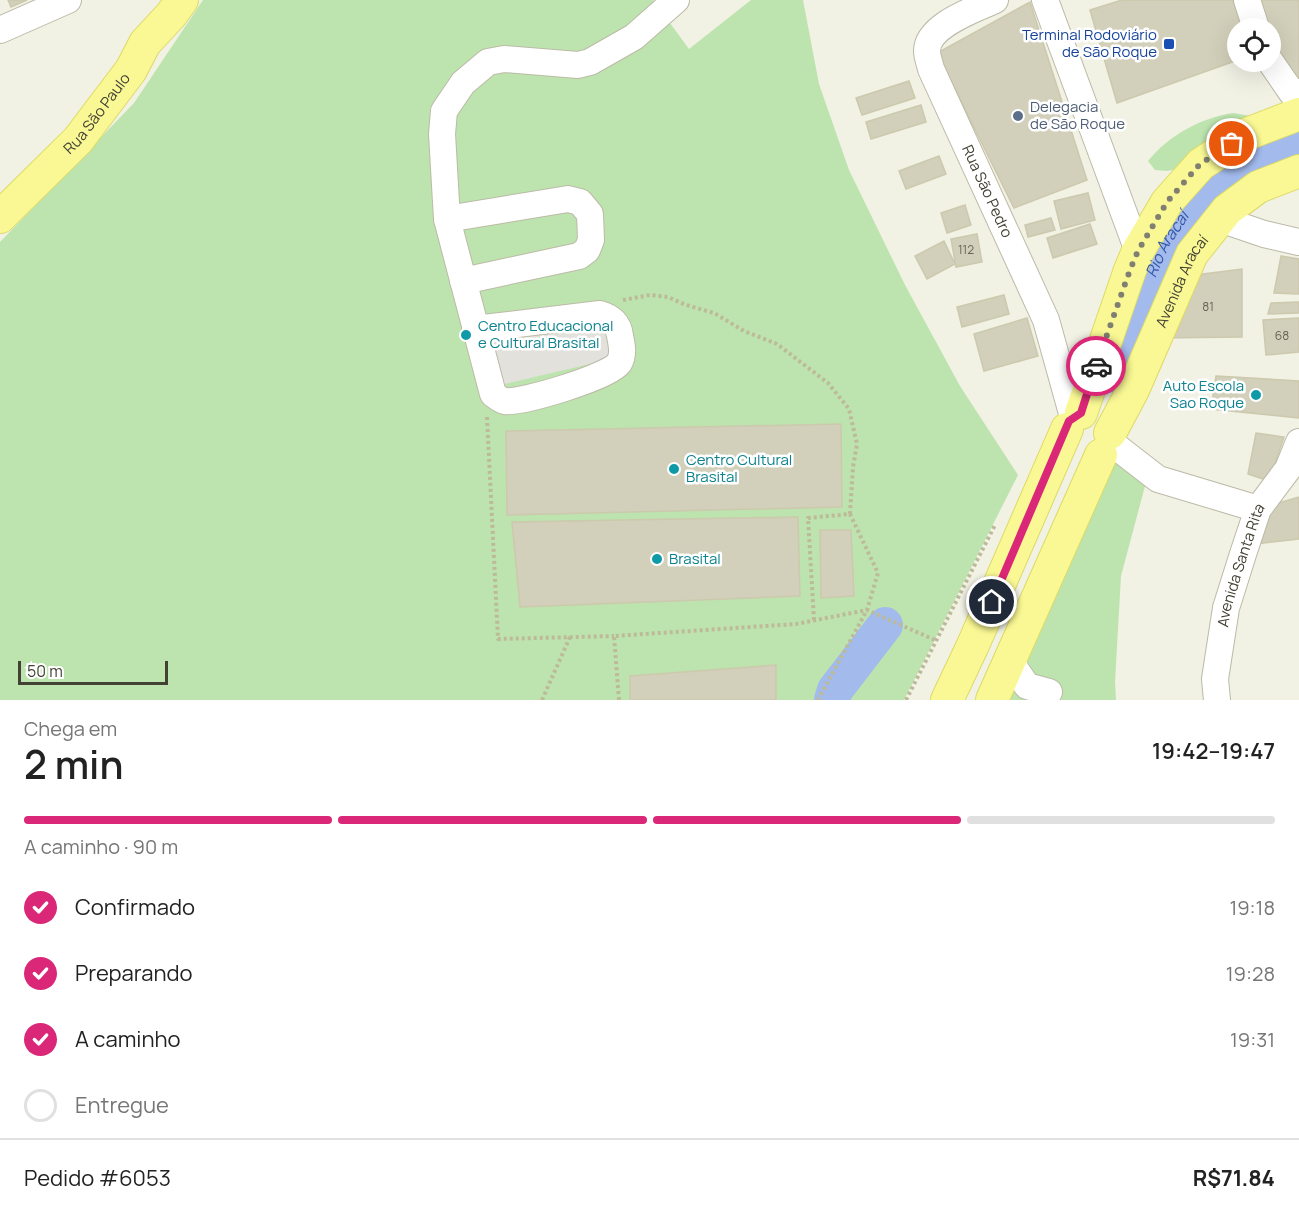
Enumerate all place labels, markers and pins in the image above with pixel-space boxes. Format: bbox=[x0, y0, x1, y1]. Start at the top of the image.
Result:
place label: Terminal Rodoviário de São Roque bbox=[1022, 24, 1157, 62]
marker: Terminal Rodoviário de São Roque bbox=[1162, 37, 1176, 51]
place label: Delegacia de São Roque bbox=[1030, 96, 1125, 134]
marker: Delegacia de São Roque bbox=[1011, 109, 1025, 123]
pin bbox=[1206, 118, 1257, 169]
place label: Centro Educacional e Cultural Brasital bbox=[478, 315, 613, 353]
marker: Centro Educacional e Cultural Brasital bbox=[459, 328, 473, 342]
place label: Auto Escola Sao Roque bbox=[1163, 375, 1244, 413]
marker: Auto Escola Sao Roque bbox=[1249, 388, 1263, 402]
place label: Centro Cultural Brasital bbox=[686, 449, 792, 487]
marker: Centro Cultural Brasital bbox=[667, 462, 681, 476]
place label: Brasital bbox=[669, 548, 721, 569]
marker: Brasital bbox=[650, 552, 664, 566]
pin bbox=[966, 576, 1017, 627]

